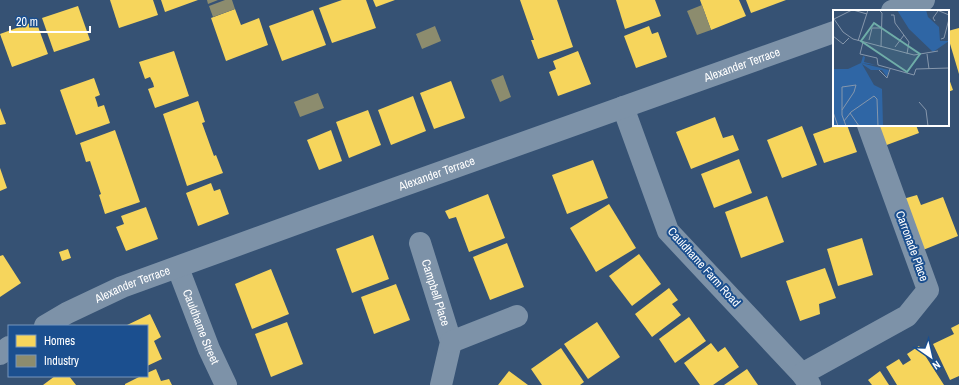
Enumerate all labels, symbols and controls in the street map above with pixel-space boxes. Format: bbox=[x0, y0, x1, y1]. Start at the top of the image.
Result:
scale bar bbox=[10, 8, 90, 34]
inset map bbox=[833, 10, 949, 126]
text: 20 m bbox=[16, 14, 38, 30]
street label: Alexander Terrace bbox=[701, 44, 782, 86]
street label: Alexander Terrace bbox=[396, 153, 477, 195]
street label: Carronade Place bbox=[892, 209, 932, 283]
street label: Cauldhame Farm Road bbox=[664, 224, 744, 310]
street label: Campbell Place bbox=[418, 257, 453, 328]
street label: Alexander Terrace bbox=[91, 262, 172, 307]
street label: Cauldhame Street bbox=[179, 287, 223, 367]
legend bbox=[8, 325, 148, 377]
text: Homes bbox=[44, 333, 75, 349]
north arrow bbox=[911, 337, 951, 377]
text: Industry bbox=[44, 353, 79, 369]
text: N bbox=[930, 358, 943, 373]

